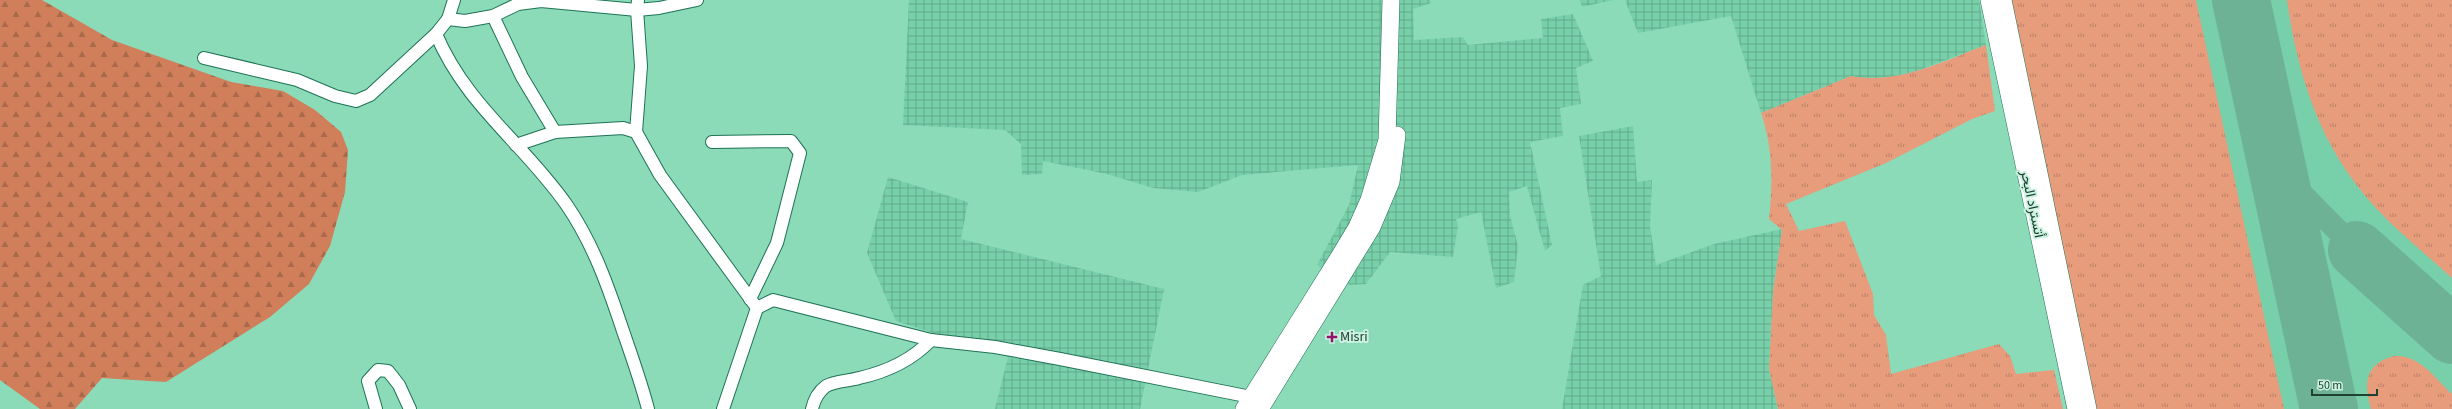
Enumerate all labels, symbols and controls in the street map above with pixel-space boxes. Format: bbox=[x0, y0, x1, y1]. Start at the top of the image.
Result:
street label: أتستراد البحر bbox=[2015, 167, 2049, 240]
place label: Misri bbox=[1340, 327, 1368, 347]
marker: Misri bbox=[1327, 332, 1337, 342]
scale bar bbox=[2312, 371, 2377, 397]
text: 50 m bbox=[2318, 377, 2342, 394]

